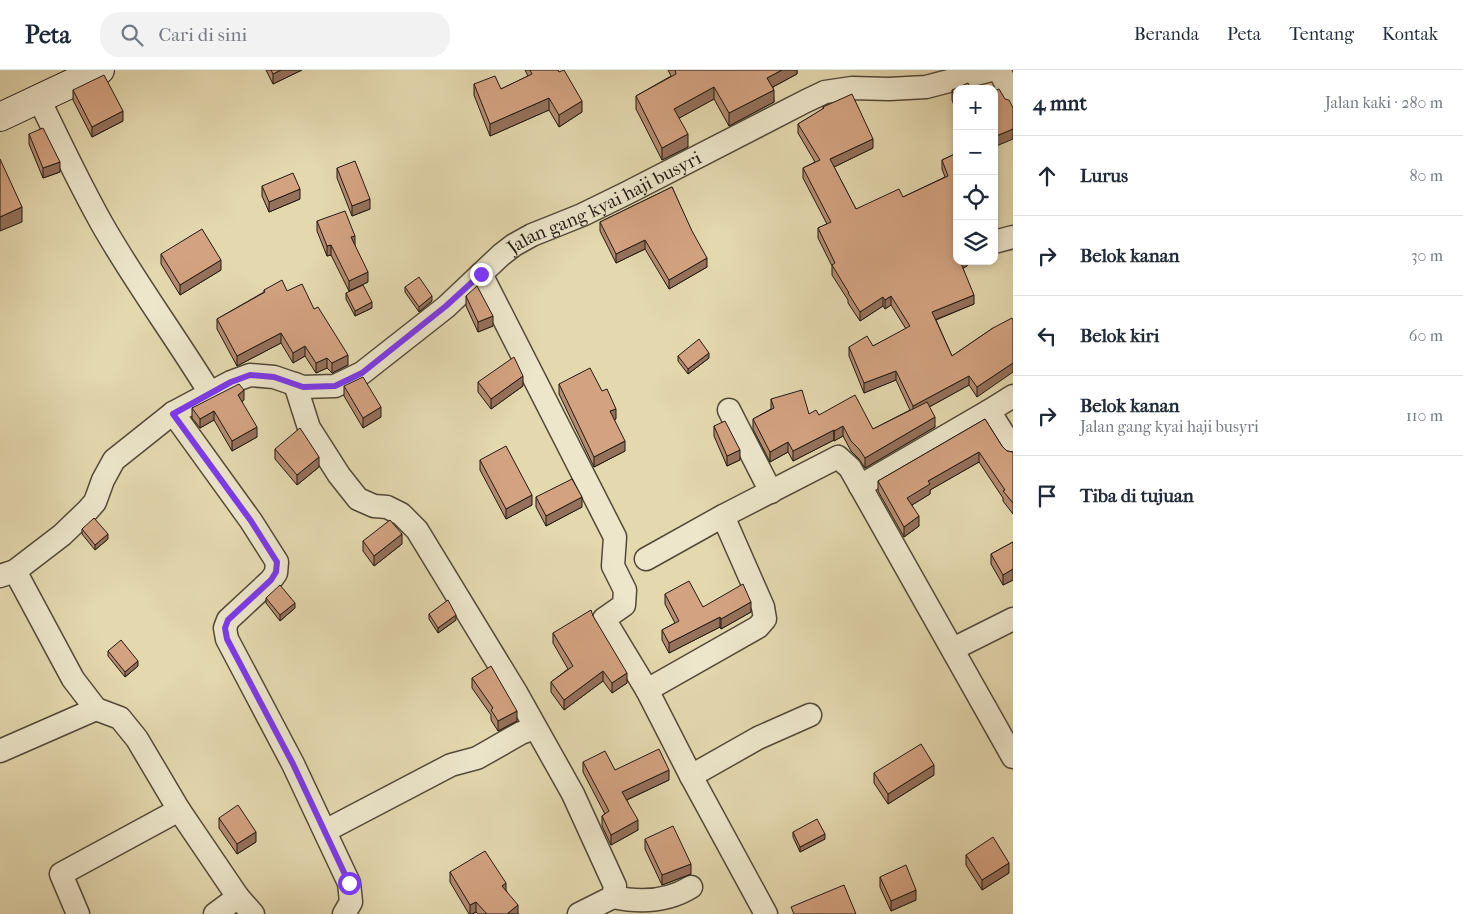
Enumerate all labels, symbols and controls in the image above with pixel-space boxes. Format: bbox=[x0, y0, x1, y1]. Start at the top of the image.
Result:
search box bbox=[100, 12, 450, 57]
text: Peta bbox=[25, 21, 70, 49]
icon: search bbox=[118, 21, 146, 49]
text: Cari di sini bbox=[158, 24, 247, 46]
text: Beranda bbox=[1134, 24, 1199, 45]
text: Peta bbox=[1227, 24, 1261, 45]
text: Tentang bbox=[1289, 24, 1354, 45]
text: Kontak bbox=[1382, 24, 1438, 45]
map controls bbox=[953, 85, 998, 265]
button: + bbox=[953, 85, 998, 130]
text: 4 mnt bbox=[1033, 91, 1087, 115]
text: Jalan kaki · 280 m bbox=[1325, 93, 1443, 112]
button: − bbox=[953, 130, 998, 175]
street label: Jalan gang kyai haji busyri bbox=[501, 147, 705, 260]
icon: ahead bbox=[1033, 162, 1061, 190]
text: Lurus bbox=[1080, 165, 1128, 187]
text: 80 m bbox=[1409, 166, 1443, 185]
button: locate bbox=[953, 175, 998, 220]
button: layers bbox=[953, 220, 998, 265]
icon: right bbox=[1033, 242, 1061, 270]
text: Belok kanan bbox=[1080, 245, 1180, 267]
text: 30 m bbox=[1411, 246, 1443, 265]
route end bbox=[470, 263, 493, 286]
icon: left bbox=[1033, 322, 1061, 350]
text: Belok kiri bbox=[1080, 325, 1159, 347]
text: 60 m bbox=[1409, 326, 1443, 345]
text: Belok kanan bbox=[1080, 395, 1180, 417]
icon: right bbox=[1033, 402, 1061, 430]
text: 110 m bbox=[1406, 406, 1443, 425]
text: Jalan gang kyai haji busyri bbox=[1080, 417, 1259, 436]
icon: arrive bbox=[1033, 482, 1061, 510]
text: Tiba di tujuan bbox=[1080, 485, 1194, 507]
route start bbox=[338, 872, 361, 895]

